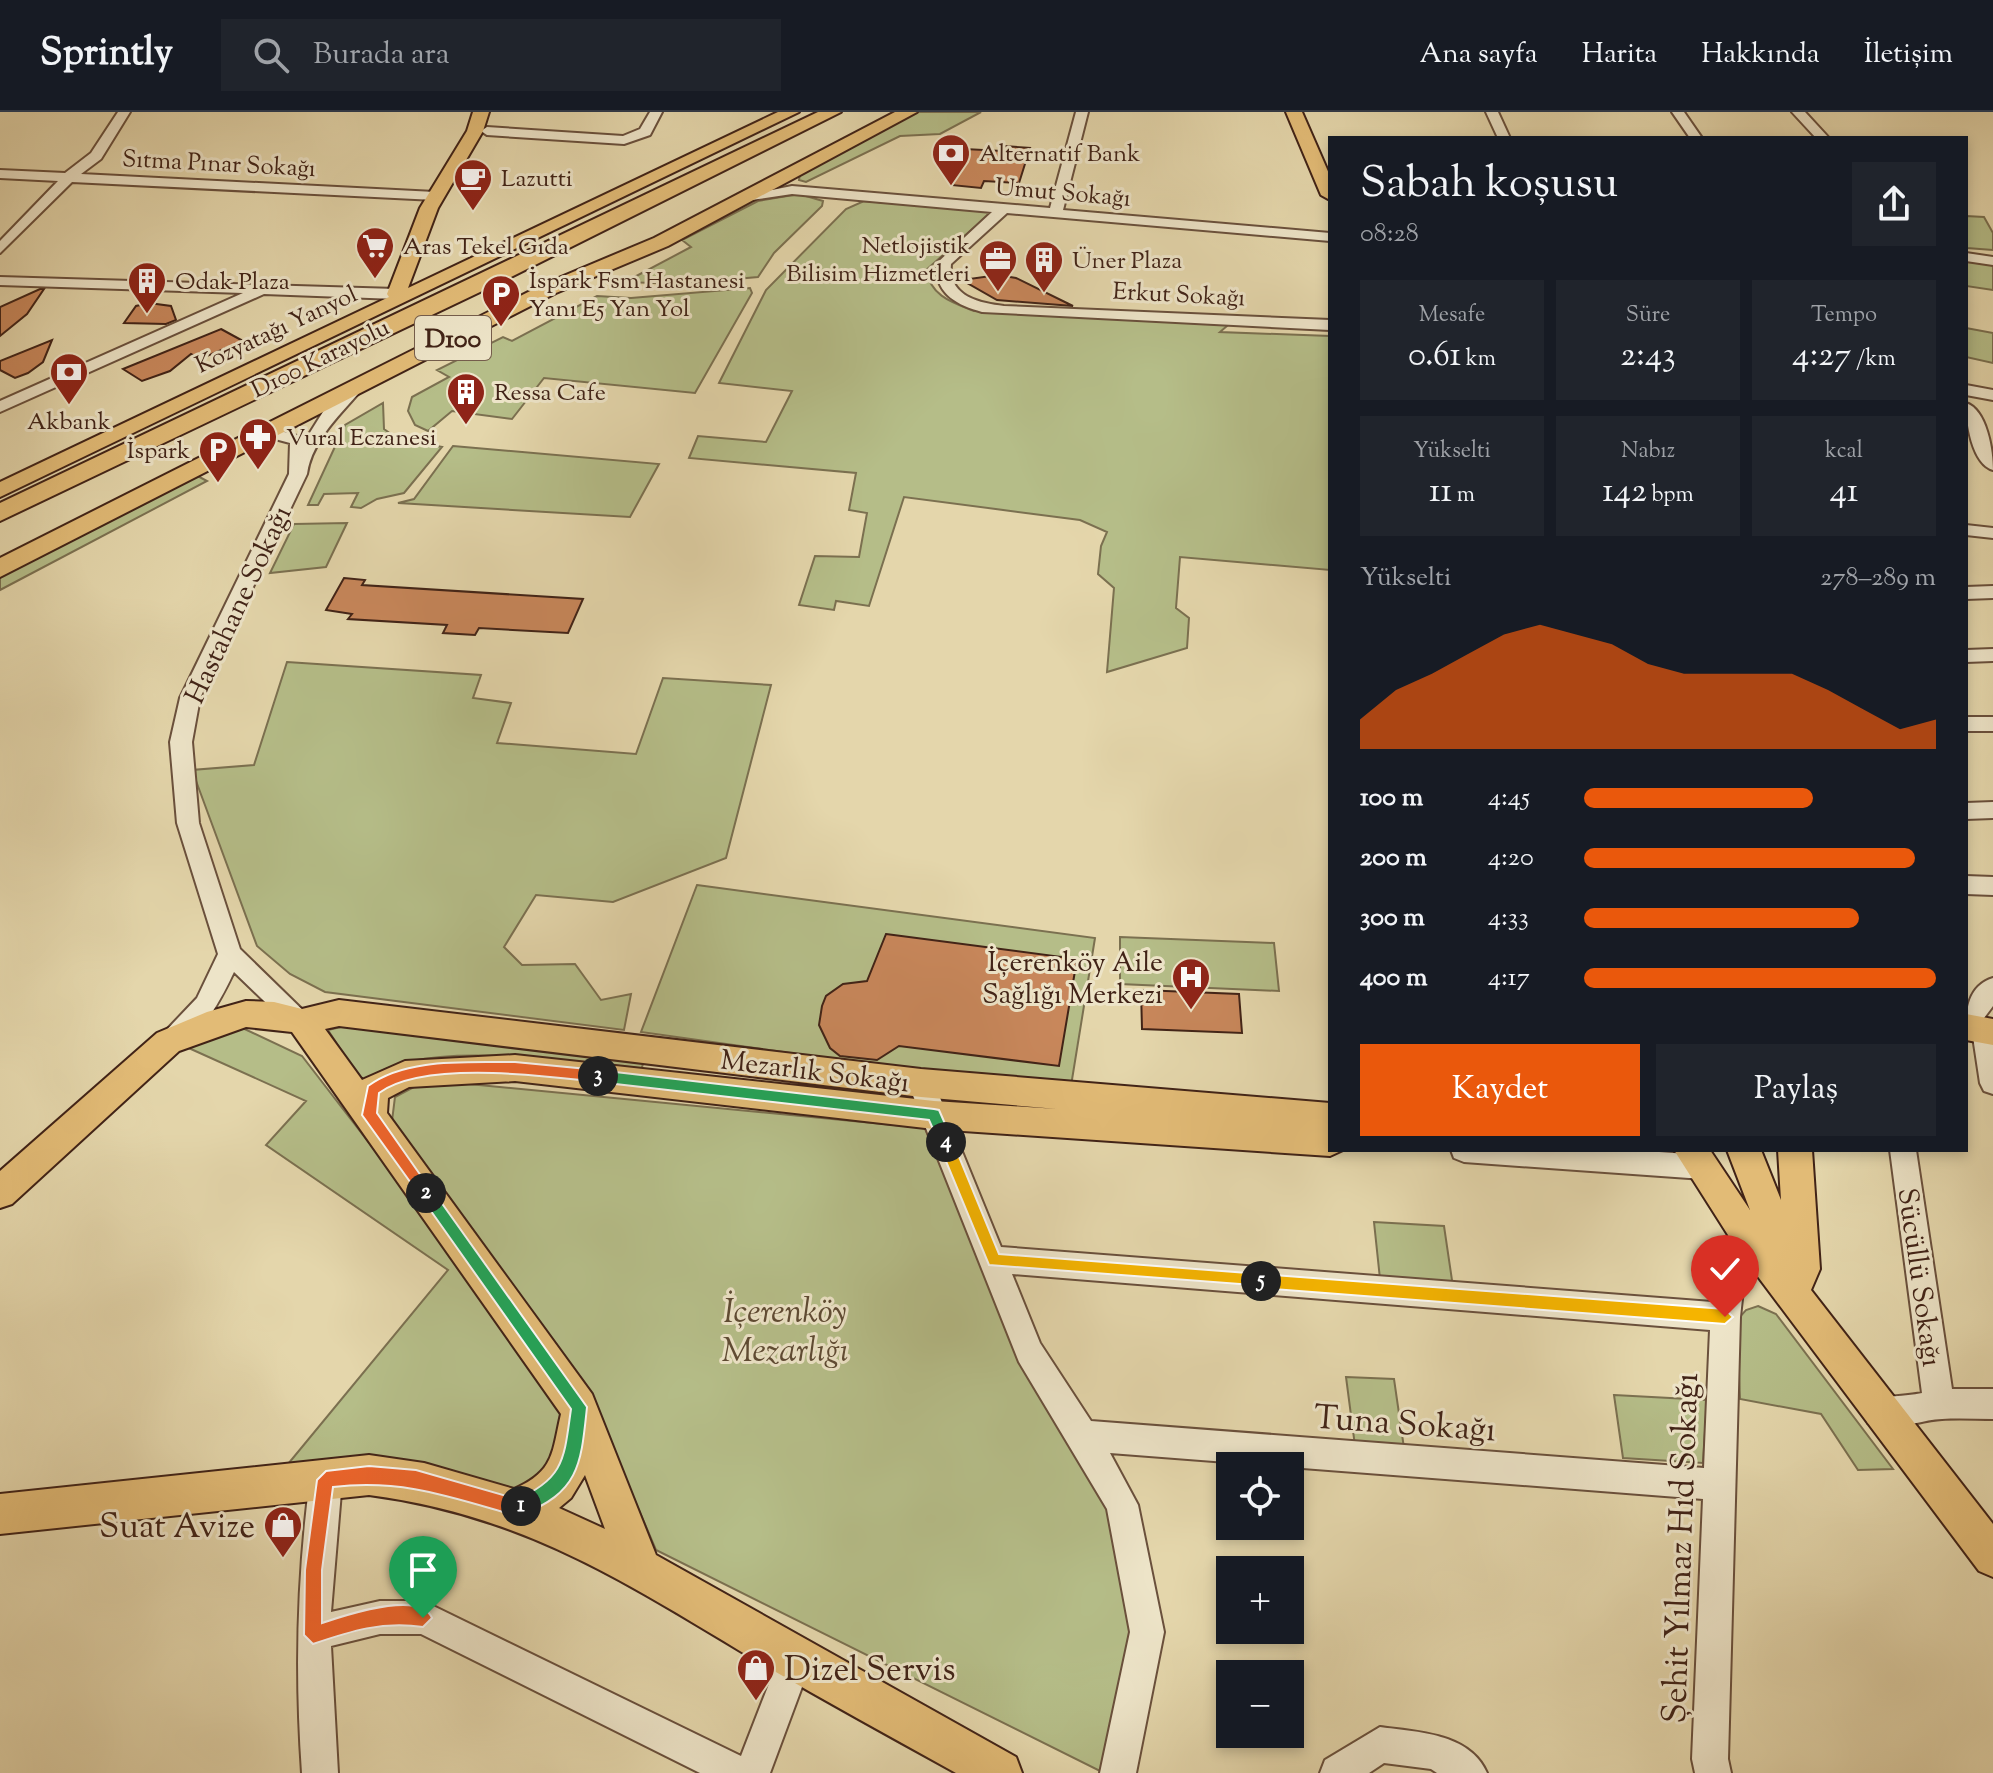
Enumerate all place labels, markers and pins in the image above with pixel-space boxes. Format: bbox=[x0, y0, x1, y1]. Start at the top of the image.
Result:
bank icon: Alternatif Bank bbox=[930, 132, 972, 187]
place label: Alternatif Bank bbox=[979, 138, 1140, 172]
cafe icon: Lazutti bbox=[452, 157, 494, 212]
place label: Lazutti bbox=[501, 163, 573, 197]
supermarket icon: Aras Tekel Gıda bbox=[354, 225, 396, 280]
place label: Netlojistik Bilisim Hizmetleri bbox=[786, 230, 970, 292]
place label: Aras Tekel Gıda bbox=[403, 231, 569, 265]
office icon: Netlojistik Bilisim Hizmetleri bbox=[977, 238, 1019, 293]
building icon: Üner Plaza bbox=[1023, 239, 1065, 294]
place label: Üner Plaza bbox=[1072, 245, 1182, 279]
building icon: Odak Plaza bbox=[126, 260, 168, 315]
place label: İspark Fsm Hastanesi Yanı E5 Yan Yol bbox=[529, 265, 745, 327]
place label: Odak Plaza bbox=[175, 266, 290, 300]
parking icon: İspark Fsm Hastanesi Yanı E5 Yan Yol bbox=[480, 273, 522, 328]
bank icon: Akbank bbox=[48, 351, 90, 406]
building icon: Ressa Cafe bbox=[445, 371, 487, 426]
place label: Ressa Cafe bbox=[494, 377, 606, 411]
place label: Akbank bbox=[27, 406, 111, 440]
pharmacy icon: Vural Eczanesi bbox=[237, 416, 279, 471]
place label: Vural Eczanesi bbox=[286, 422, 437, 456]
parking icon: İspark bbox=[197, 429, 239, 484]
place label: İspark bbox=[127, 435, 190, 469]
place label: İçerenköy Aile Sağlığı Merkezi bbox=[982, 944, 1163, 1016]
hospital icon: İçerenköy Aile Sağlığı Merkezi bbox=[1170, 956, 1212, 1011]
pin: 3 bbox=[578, 1056, 618, 1096]
pin: 4 bbox=[926, 1122, 966, 1162]
pin: 2 bbox=[406, 1173, 446, 1213]
pin bbox=[1691, 1235, 1759, 1317]
pin: 5 bbox=[1241, 1261, 1281, 1301]
pin: 1 bbox=[501, 1486, 541, 1526]
place label: Suat Avize bbox=[99, 1504, 255, 1553]
shop icon: Suat Avize bbox=[262, 1504, 304, 1559]
pin bbox=[389, 1536, 457, 1618]
shop icon: Dizel Servis bbox=[735, 1647, 777, 1702]
place label: Dizel Servis bbox=[784, 1647, 956, 1696]

